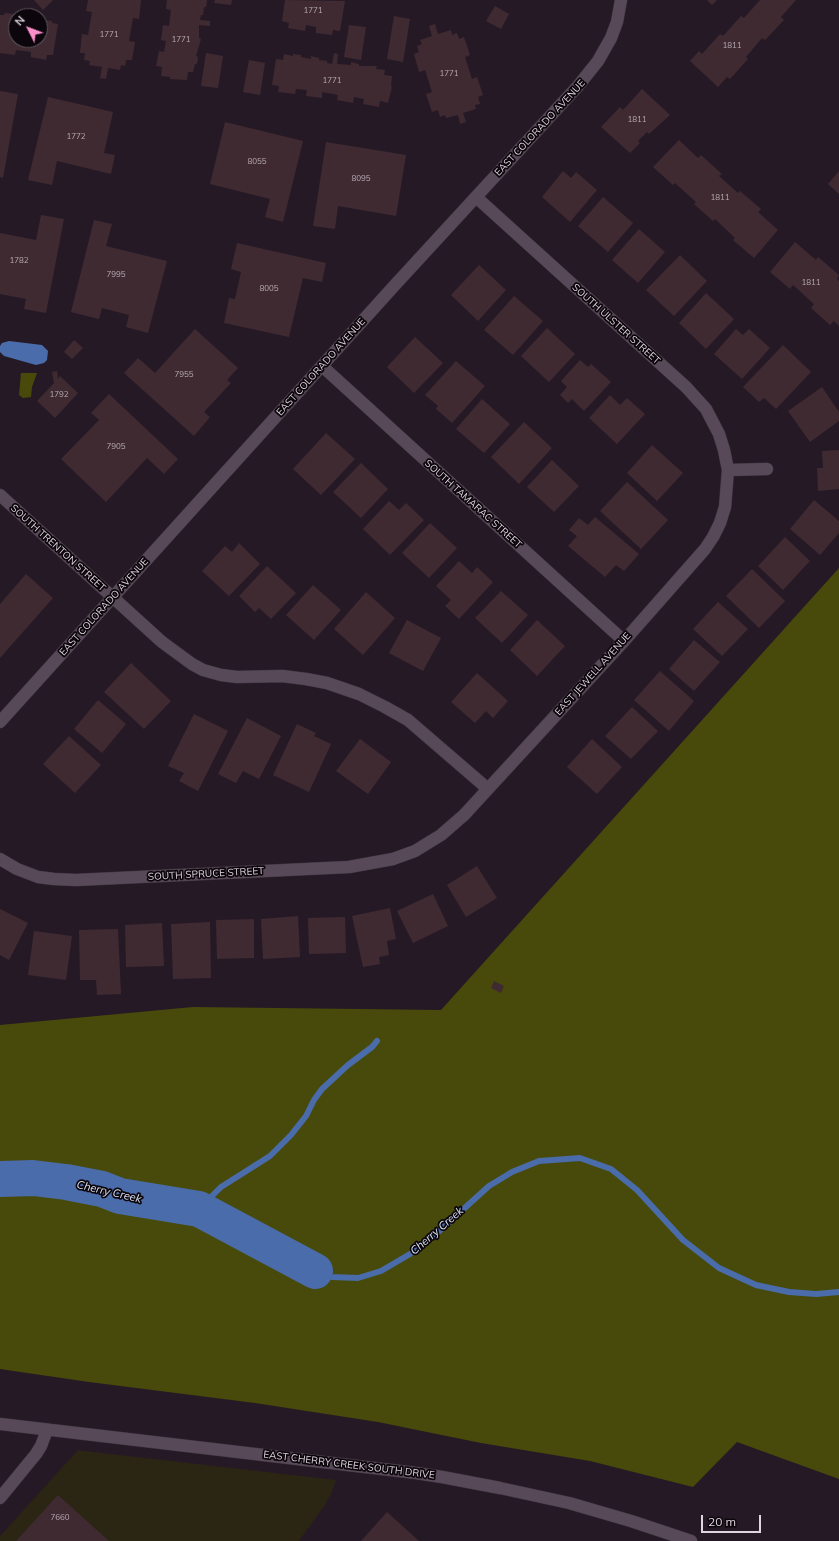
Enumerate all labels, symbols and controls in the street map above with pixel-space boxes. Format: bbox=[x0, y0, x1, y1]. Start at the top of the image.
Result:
house number: 1771 bbox=[303, 6, 323, 16]
north arrow bbox=[8, 8, 48, 48]
text: N bbox=[12, 13, 28, 28]
house number: 1771 bbox=[99, 30, 119, 40]
house number: 1771 bbox=[171, 35, 191, 45]
house number: 1811 bbox=[722, 41, 742, 51]
house number: 1771 bbox=[439, 69, 459, 79]
house number: 1771 bbox=[322, 76, 342, 86]
street label: EAST COLORADO AVENUE bbox=[492, 77, 588, 179]
house number: 1811 bbox=[627, 115, 647, 125]
house number: 1772 bbox=[66, 132, 86, 142]
house number: 8055 bbox=[247, 157, 267, 167]
house number: 8095 bbox=[351, 174, 371, 184]
house number: 1811 bbox=[710, 193, 730, 203]
house number: 1782 bbox=[9, 256, 29, 266]
house number: 7995 bbox=[106, 270, 126, 280]
house number: 1811 bbox=[801, 278, 821, 288]
street label: SOUTH ULSTER STREET bbox=[569, 281, 663, 367]
house number: 8005 bbox=[259, 284, 279, 294]
street label: EAST COLORADO AVENUE bbox=[274, 316, 368, 418]
house number: 7955 bbox=[174, 370, 194, 380]
house number: 1792 bbox=[49, 390, 69, 400]
house number: 7905 bbox=[106, 442, 126, 452]
street label: SOUTH TAMARAC STREET bbox=[422, 457, 524, 551]
street label: SOUTH TRENTON STREET bbox=[8, 502, 108, 594]
street label: EAST COLORADO AVENUE bbox=[57, 556, 151, 658]
street label: EAST JEWELL AVENUE bbox=[553, 630, 633, 718]
street label: SOUTH SPRUCE STREET bbox=[147, 865, 265, 883]
water label: Cherry Creek bbox=[75, 1178, 143, 1206]
water label: Cherry Creek bbox=[408, 1204, 466, 1258]
street label: EAST CHERRY CREEK SOUTH DRIVE bbox=[263, 1449, 435, 1481]
scale bar bbox=[703, 1507, 763, 1533]
house number: 7660 bbox=[50, 1513, 70, 1523]
text: 20 m bbox=[708, 1514, 736, 1529]

